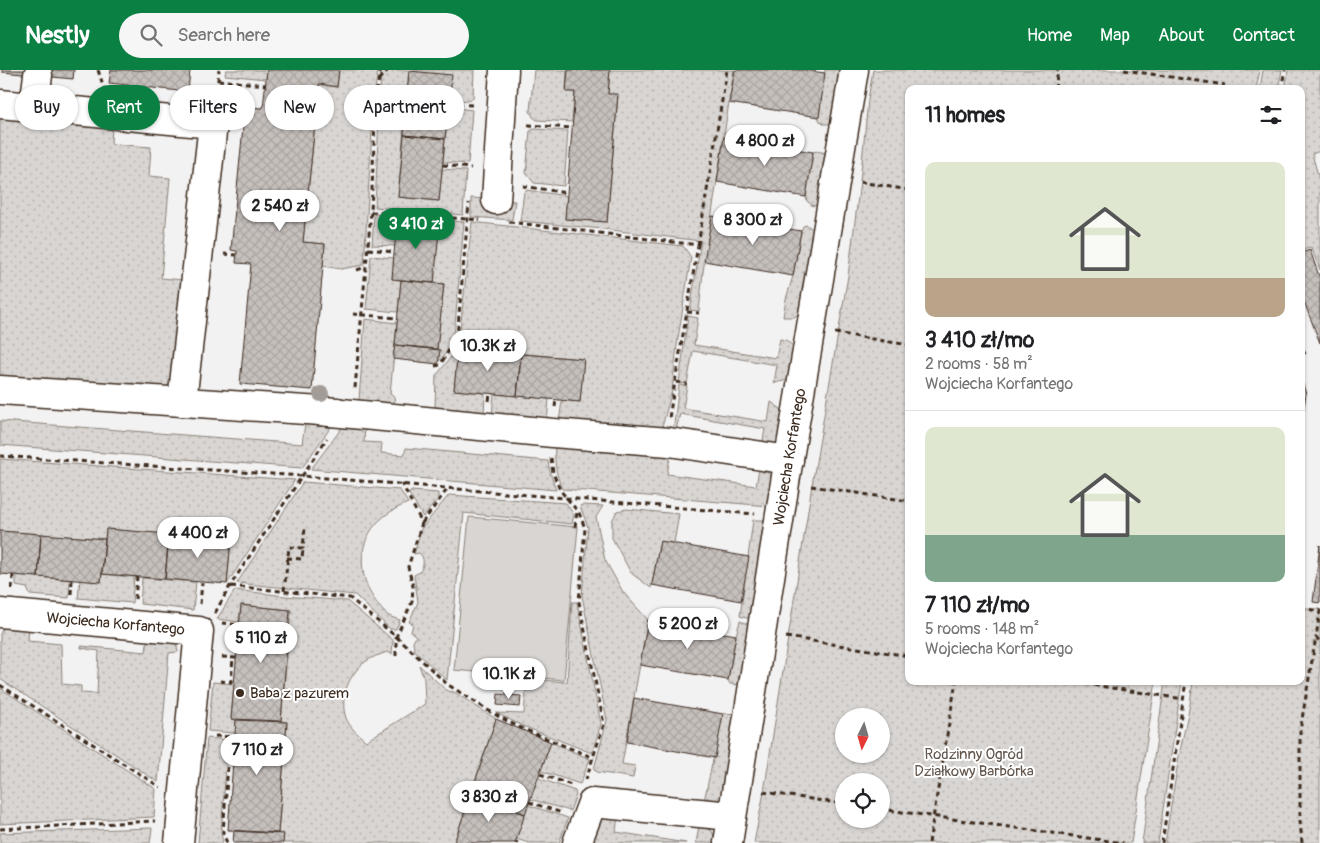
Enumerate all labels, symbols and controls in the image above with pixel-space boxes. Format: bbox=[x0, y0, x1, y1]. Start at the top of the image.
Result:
search box bbox=[119, 13, 469, 58]
text: Nestly bbox=[25, 21, 89, 50]
icon: search bbox=[137, 21, 165, 49]
text: Search here bbox=[177, 23, 270, 47]
text: Home bbox=[1027, 24, 1072, 47]
text: Map bbox=[1100, 24, 1130, 47]
text: About bbox=[1158, 24, 1204, 47]
text: Contact bbox=[1232, 24, 1295, 47]
chip: Buy bbox=[15, 85, 78, 130]
chip: Rent bbox=[88, 85, 160, 130]
chip: Filters bbox=[170, 85, 255, 130]
chip: New bbox=[265, 85, 334, 130]
chip: Apartment bbox=[344, 85, 464, 130]
icon: filters bbox=[1257, 101, 1285, 129]
text: 11 homes bbox=[925, 102, 1005, 129]
pin: 4 800 zł bbox=[713, 124, 817, 167]
text: 4 800 zł bbox=[736, 131, 794, 151]
pin: 2 540 zł bbox=[228, 190, 332, 232]
icon: home bbox=[1060, 194, 1150, 284]
text: 2 540 zł bbox=[251, 196, 309, 216]
pin: 8 300 zł bbox=[701, 204, 805, 246]
pin: 3 410 zł bbox=[364, 208, 468, 250]
text: 8 300 zł bbox=[724, 210, 782, 230]
text: 3 410 zł bbox=[389, 214, 443, 234]
text: 3 410 zł/mo bbox=[925, 327, 1034, 354]
pin: 10.3K zł bbox=[436, 330, 540, 372]
text: 10.3K zł bbox=[460, 336, 516, 356]
text: 2 rooms · 58 m² bbox=[925, 354, 1033, 374]
text: Wojciecha Korfantego bbox=[925, 374, 1073, 394]
street label: Wojciecha Korfantego bbox=[769, 387, 811, 527]
icon: home bbox=[1060, 460, 1150, 550]
pin: 4 400 zł bbox=[146, 516, 250, 559]
text: 4 400 zł bbox=[168, 523, 228, 543]
text: 7 110 zł/mo bbox=[925, 592, 1030, 619]
street label: Wojciecha Korfantego bbox=[45, 608, 185, 640]
pin: 5 200 zł bbox=[636, 608, 740, 650]
text: 5 200 zł bbox=[659, 614, 717, 634]
text: 5 rooms · 148 m² bbox=[925, 619, 1039, 639]
pin: 5 110 zł bbox=[209, 622, 313, 664]
text: 5 110 zł bbox=[235, 628, 287, 648]
text: Wojciecha Korfantego bbox=[925, 639, 1073, 659]
pin: 10.1K zł bbox=[457, 658, 561, 700]
text: 10.1K zł bbox=[483, 664, 535, 684]
place label: Baba z pazurem bbox=[250, 684, 349, 703]
marker: Baba z pazurem bbox=[234, 687, 246, 699]
north arrow bbox=[835, 708, 890, 762]
map controls bbox=[835, 708, 890, 828]
pin: 7 110 zł bbox=[205, 734, 309, 776]
text: 7 110 zł bbox=[231, 740, 283, 760]
park label: Rodzinny Ogród Działkowy Barbórka bbox=[914, 745, 1034, 781]
button: locate bbox=[835, 773, 890, 828]
pin: 3 830 zł bbox=[437, 780, 541, 823]
text: 3 830 zł bbox=[461, 787, 517, 807]

